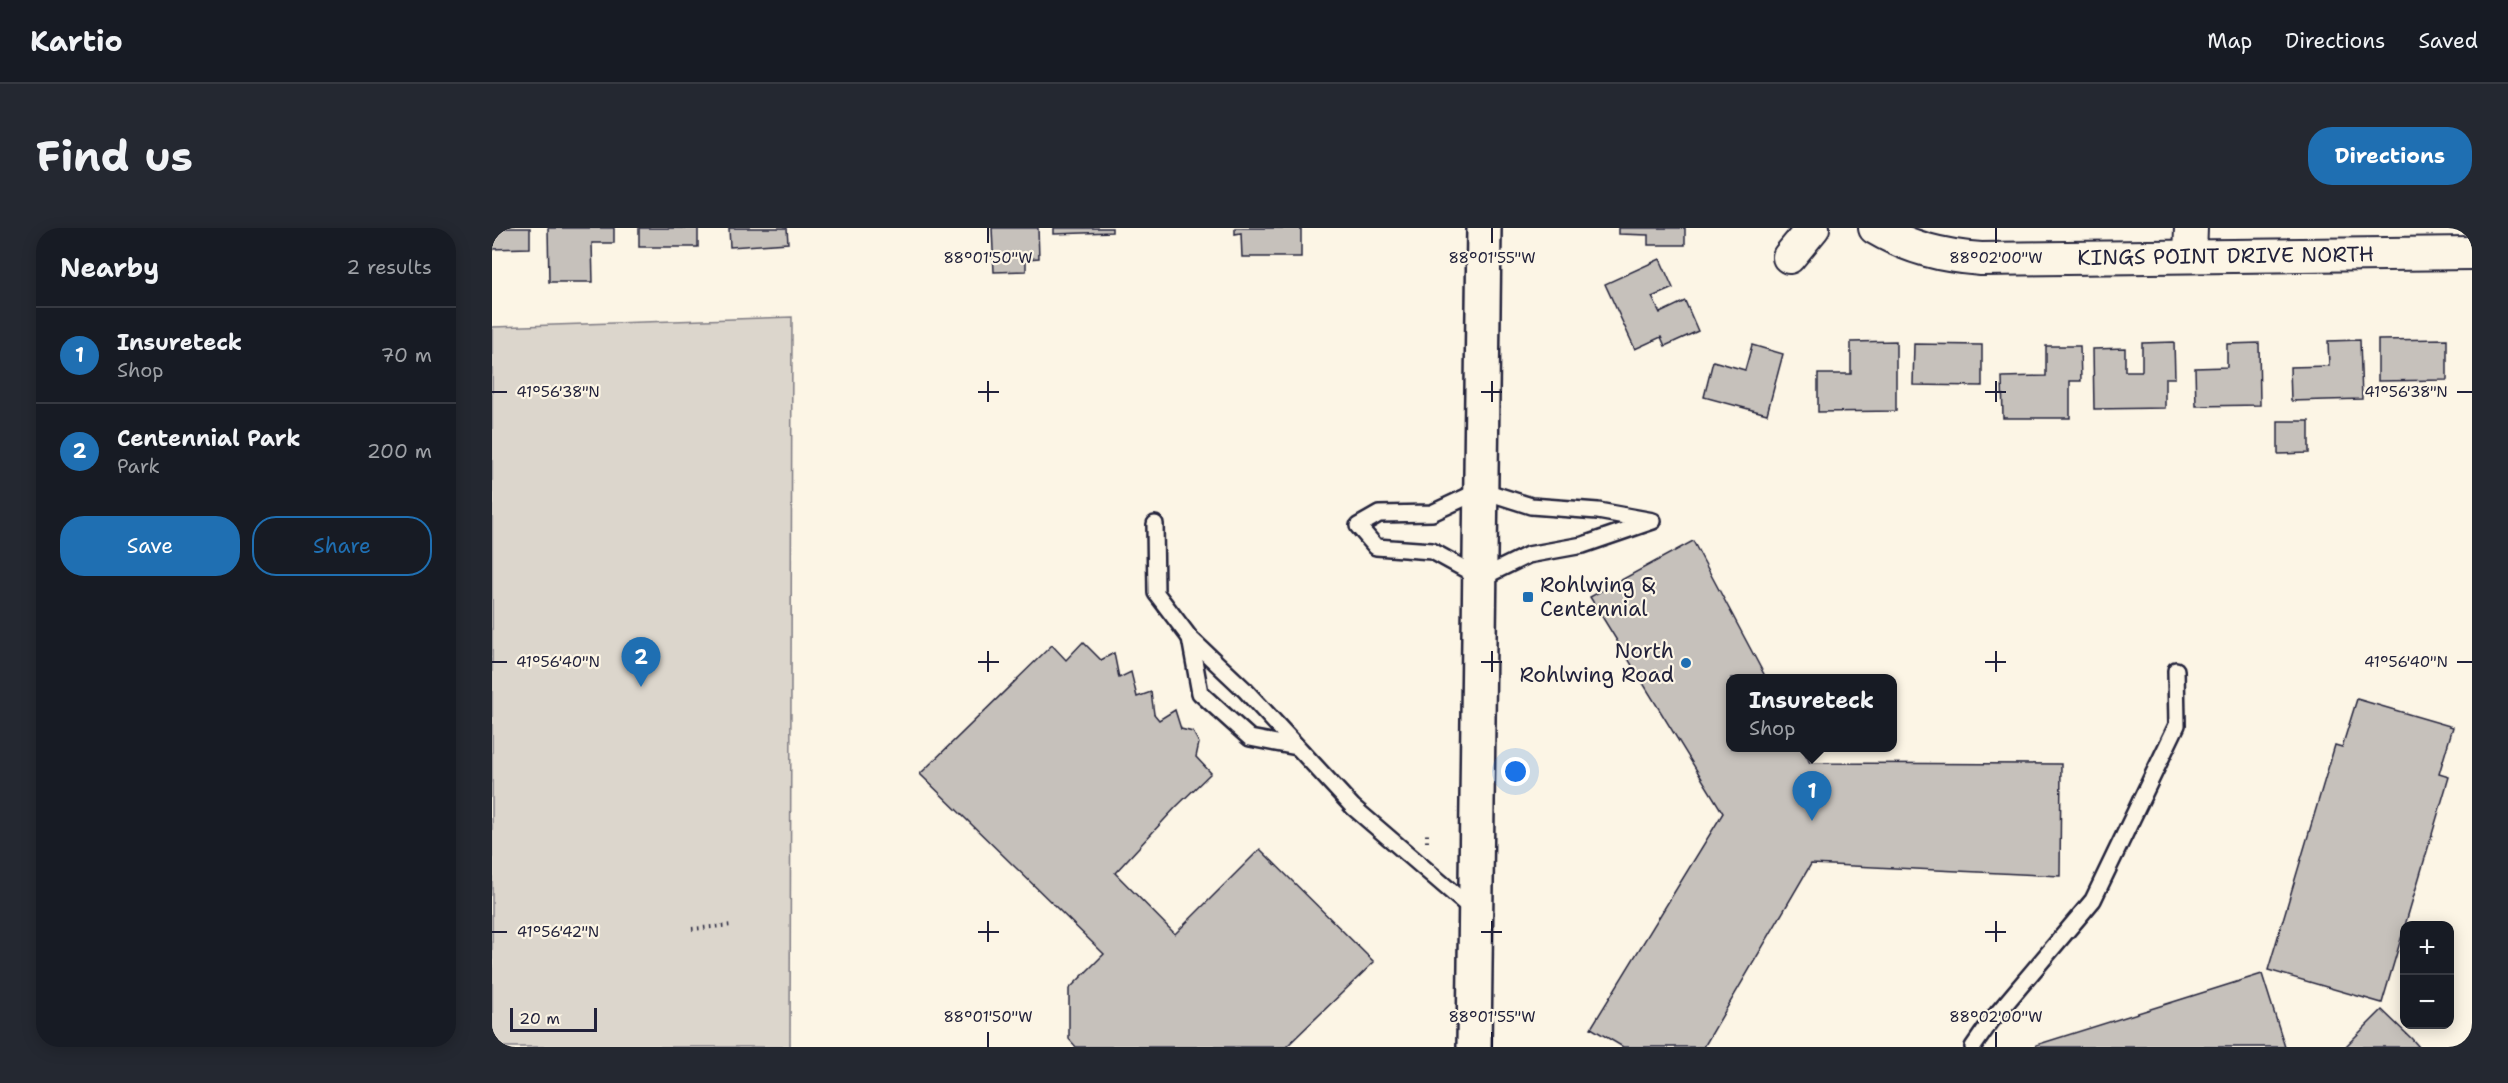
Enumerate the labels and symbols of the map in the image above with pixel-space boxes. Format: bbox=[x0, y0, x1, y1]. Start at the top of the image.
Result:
street label: KINGS POINT DRIVE NORTH bbox=[2077, 240, 2374, 272]
text: 88°01'50"W bbox=[943, 248, 1033, 268]
text: 88°01'55"W bbox=[1448, 248, 1536, 268]
text: 88°02'00"W bbox=[1949, 248, 2043, 268]
text: 41°56'38"N bbox=[516, 382, 600, 402]
text: 41°56'38"N bbox=[2364, 382, 2448, 402]
place label: Rohlwing & Centennial bbox=[1540, 571, 1656, 623]
marker: Rohlwing & Centennial bbox=[1521, 590, 1535, 604]
place label: North Rohlwing Road bbox=[1519, 637, 1674, 689]
pin: 2 bbox=[622, 638, 660, 687]
text: 41°56'40"N bbox=[516, 652, 600, 672]
text: 41°56'40"N bbox=[2364, 652, 2448, 672]
marker: North Rohlwing Road bbox=[1679, 656, 1693, 670]
your location bbox=[1501, 757, 1530, 786]
pin: 1 bbox=[1792, 772, 1832, 821]
text: 41°56'42"N bbox=[517, 922, 599, 942]
scale bar bbox=[510, 1005, 597, 1032]
text: 88°01'50"W bbox=[943, 1007, 1033, 1027]
text: 88°01'55"W bbox=[1448, 1007, 1536, 1027]
text: 88°02'00"W bbox=[1949, 1007, 2043, 1027]

